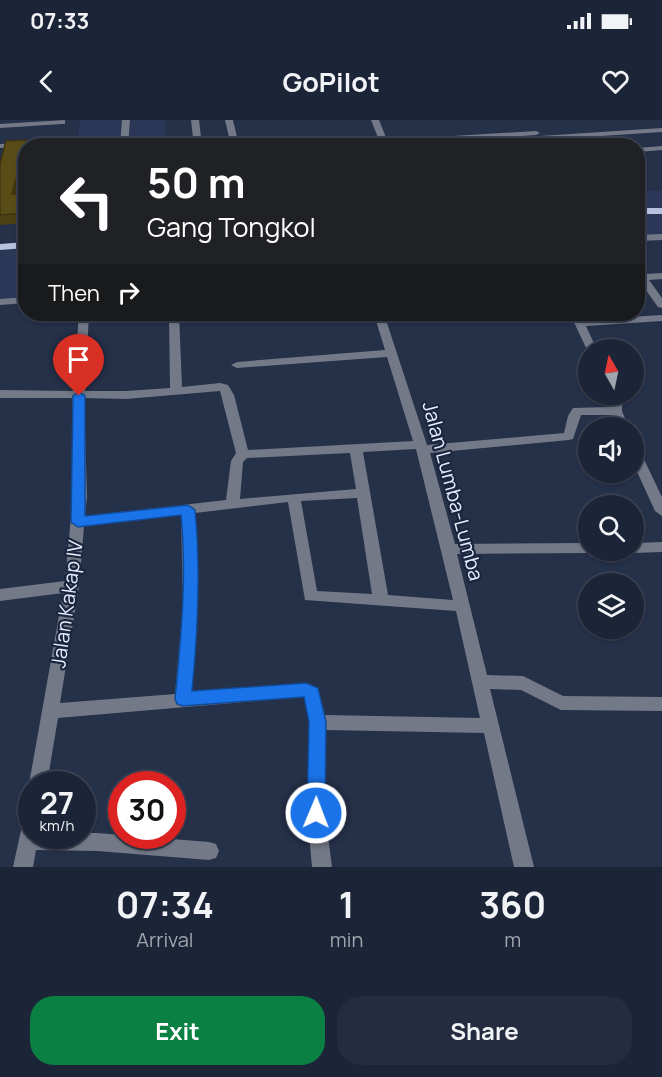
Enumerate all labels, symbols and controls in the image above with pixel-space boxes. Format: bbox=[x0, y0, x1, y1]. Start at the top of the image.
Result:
text: 07:33 bbox=[30, 6, 89, 36]
text: GoPilot bbox=[282, 63, 380, 100]
icon: back bbox=[30, 65, 63, 98]
icon: heart bbox=[599, 65, 632, 98]
text: 50 m bbox=[147, 153, 245, 211]
icon: left bbox=[48, 162, 126, 240]
text: Gang Tongkol bbox=[147, 208, 316, 245]
icon: right bbox=[112, 276, 145, 309]
text: Then bbox=[48, 278, 100, 308]
pin bbox=[53, 334, 104, 396]
north arrow bbox=[578, 339, 644, 405]
map controls bbox=[578, 339, 644, 639]
icon: arrive bbox=[62, 343, 95, 376]
street label: Jalan Lumba-Lumba bbox=[417, 398, 490, 583]
button: sound bbox=[578, 417, 644, 483]
button: search bbox=[578, 495, 644, 561]
street label: Jalan Kakap IV bbox=[44, 538, 89, 670]
button: layers bbox=[578, 573, 644, 639]
speed limit sign: 30 bbox=[108, 771, 186, 849]
position arrow bbox=[284, 781, 348, 845]
text: 27 bbox=[40, 782, 74, 823]
text: km/h bbox=[40, 815, 74, 836]
text: 07:34 bbox=[116, 880, 214, 929]
text: 1 bbox=[339, 880, 354, 929]
text: 360 bbox=[479, 880, 546, 929]
text: Arrival bbox=[136, 926, 193, 953]
text: min bbox=[330, 926, 363, 953]
text: m bbox=[504, 926, 521, 953]
button: Exit bbox=[30, 996, 325, 1065]
button: Share bbox=[337, 996, 632, 1065]

